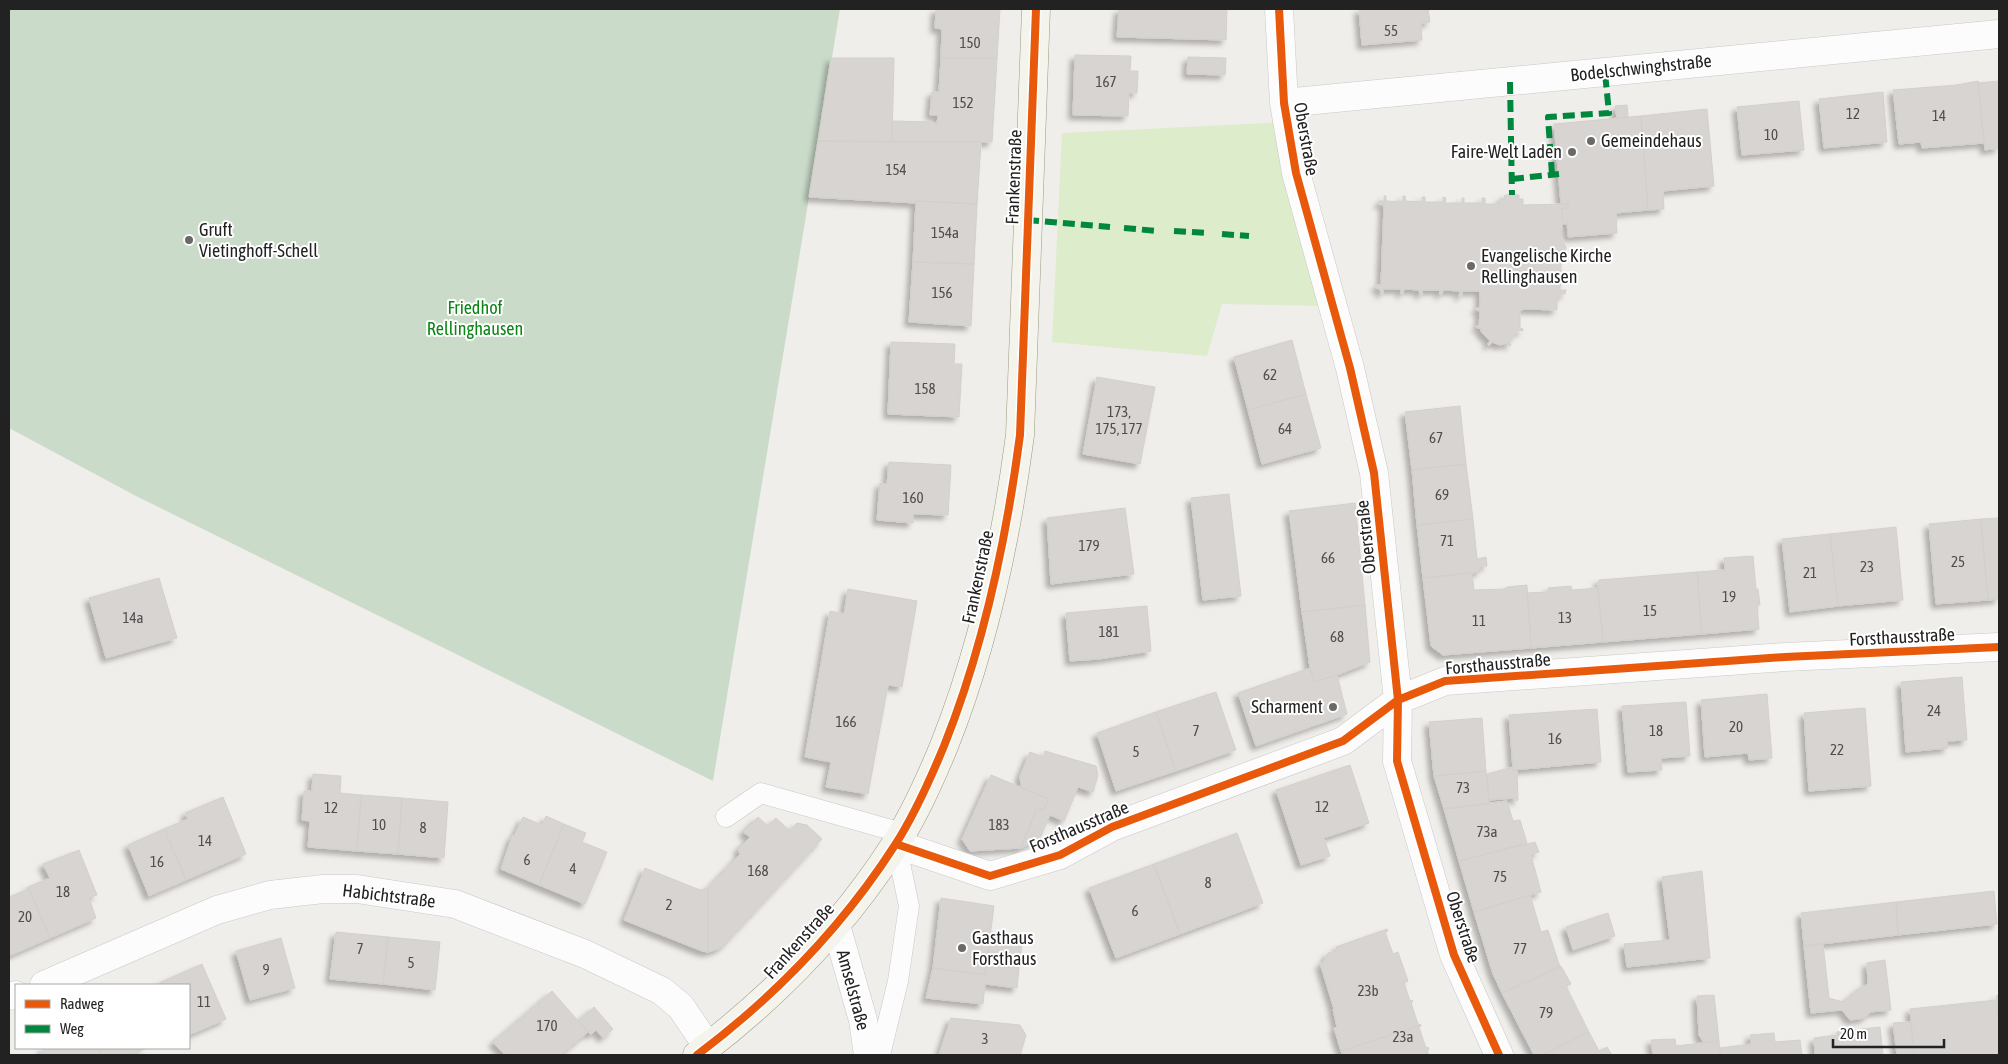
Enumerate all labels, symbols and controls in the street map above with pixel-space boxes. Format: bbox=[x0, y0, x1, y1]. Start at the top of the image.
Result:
house number: 55 bbox=[1384, 22, 1398, 39]
house number: 150 bbox=[959, 34, 981, 51]
street label: Bodelschwinghstraße bbox=[1569, 50, 1713, 85]
house number: 167 bbox=[1095, 73, 1117, 90]
house number: 152 bbox=[952, 94, 974, 111]
street label: Oberstraße bbox=[1290, 101, 1323, 177]
house number: 12 bbox=[1846, 105, 1860, 122]
house number: 14 bbox=[1932, 107, 1946, 124]
house number: 10 bbox=[1764, 126, 1778, 143]
street label: Frankenstraße bbox=[1001, 129, 1026, 225]
place label: Gemeindehaus bbox=[1601, 130, 1702, 151]
marker: Gemeindehaus bbox=[1585, 135, 1597, 147]
place label: Faire-Welt Laden bbox=[1451, 141, 1562, 162]
marker: Faire-Welt Laden bbox=[1566, 146, 1578, 158]
house number: 154 bbox=[885, 161, 907, 178]
place label: Gruft Vietinghoff-Schell bbox=[199, 219, 318, 261]
house number: 154a bbox=[931, 224, 959, 241]
marker: Gruft Vietinghoff-Schell bbox=[183, 234, 195, 246]
place label: Evangelische Kirche Rellinghausen bbox=[1481, 245, 1612, 287]
marker: Evangelische Kirche Rellinghausen bbox=[1465, 260, 1477, 272]
house number: 156 bbox=[931, 284, 953, 301]
park label: Friedhof Rellinghausen bbox=[427, 297, 523, 339]
house number: 62 bbox=[1263, 366, 1277, 383]
house number: 158 bbox=[914, 380, 936, 397]
house number: 173, 175, 177 bbox=[1095, 403, 1143, 437]
house number: 64 bbox=[1278, 420, 1292, 437]
house number: 67 bbox=[1429, 429, 1443, 446]
house number: 69 bbox=[1435, 486, 1449, 503]
house number: 160 bbox=[902, 489, 924, 506]
street label: Oberstraße bbox=[1351, 499, 1380, 575]
street label: Frankenstraße bbox=[957, 528, 998, 625]
house number: 71 bbox=[1440, 532, 1454, 549]
house number: 179 bbox=[1078, 537, 1100, 554]
house number: 66 bbox=[1321, 549, 1335, 566]
house number: 25 bbox=[1951, 553, 1965, 570]
house number: 23 bbox=[1860, 558, 1874, 575]
house number: 21 bbox=[1803, 564, 1817, 581]
house number: 19 bbox=[1722, 588, 1736, 605]
house number: 15 bbox=[1643, 602, 1657, 619]
house number: 14a bbox=[122, 609, 144, 626]
house number: 13 bbox=[1558, 609, 1572, 626]
house number: 11 bbox=[1472, 612, 1486, 629]
house number: 181 bbox=[1098, 623, 1120, 640]
street label: Forsthausstraße bbox=[1849, 623, 1955, 650]
house number: 68 bbox=[1330, 628, 1344, 645]
street label: Forsthausstraße bbox=[1444, 648, 1552, 679]
place label: Scharment bbox=[1251, 696, 1323, 717]
marker: Scharment bbox=[1327, 701, 1339, 713]
house number: 24 bbox=[1927, 702, 1941, 719]
house number: 166 bbox=[835, 713, 857, 730]
house number: 20 bbox=[1729, 718, 1743, 735]
house number: 7 bbox=[1192, 722, 1200, 739]
house number: 18 bbox=[1649, 722, 1663, 739]
house number: 16 bbox=[1548, 730, 1562, 747]
house number: 22 bbox=[1830, 741, 1844, 758]
house number: 5 bbox=[1132, 743, 1140, 760]
house number: 73 bbox=[1456, 779, 1470, 796]
street label: Forsthausstraße bbox=[1026, 796, 1132, 857]
house number: 12 bbox=[1315, 798, 1329, 815]
house number: 12 bbox=[324, 799, 338, 816]
house number: 10 bbox=[372, 816, 386, 833]
house number: 183 bbox=[988, 816, 1010, 833]
house number: 8 bbox=[419, 819, 427, 836]
house number: 73a bbox=[1476, 823, 1498, 840]
house number: 14 bbox=[198, 832, 212, 849]
house number: 6 bbox=[523, 851, 531, 868]
house number: 16 bbox=[150, 853, 164, 870]
house number: 4 bbox=[569, 860, 577, 877]
house number: 168 bbox=[747, 862, 769, 879]
house number: 75 bbox=[1493, 868, 1507, 885]
house number: 8 bbox=[1204, 874, 1212, 891]
street label: Habichtstraße bbox=[341, 879, 437, 912]
house number: 18 bbox=[56, 883, 70, 900]
street label: Oberstraße bbox=[1442, 888, 1485, 965]
house number: 2 bbox=[665, 896, 673, 913]
street label: Frankenstraße bbox=[759, 898, 838, 983]
house number: 6 bbox=[1131, 902, 1139, 919]
house number: 20 bbox=[18, 908, 32, 925]
place label: Gasthaus Forsthaus bbox=[972, 927, 1036, 969]
house number: 7 bbox=[356, 940, 364, 957]
house number: 77 bbox=[1513, 940, 1527, 957]
marker: Gasthaus Forsthaus bbox=[956, 942, 968, 954]
street label: Amselstraße bbox=[833, 947, 874, 1032]
house number: 5 bbox=[407, 954, 415, 971]
house number: 9 bbox=[262, 961, 270, 978]
house number: 23b bbox=[1357, 982, 1379, 999]
legend bbox=[15, 984, 190, 1049]
house number: 11 bbox=[197, 993, 211, 1010]
text: Radweg bbox=[60, 995, 104, 1012]
house number: 79 bbox=[1539, 1004, 1553, 1021]
scale bar bbox=[1833, 1016, 1944, 1048]
house number: 170 bbox=[536, 1017, 558, 1034]
text: Weg bbox=[60, 1020, 84, 1037]
text: 20 m bbox=[1840, 1025, 1867, 1042]
house number: 23a bbox=[1392, 1028, 1414, 1045]
house number: 3 bbox=[981, 1030, 989, 1047]

